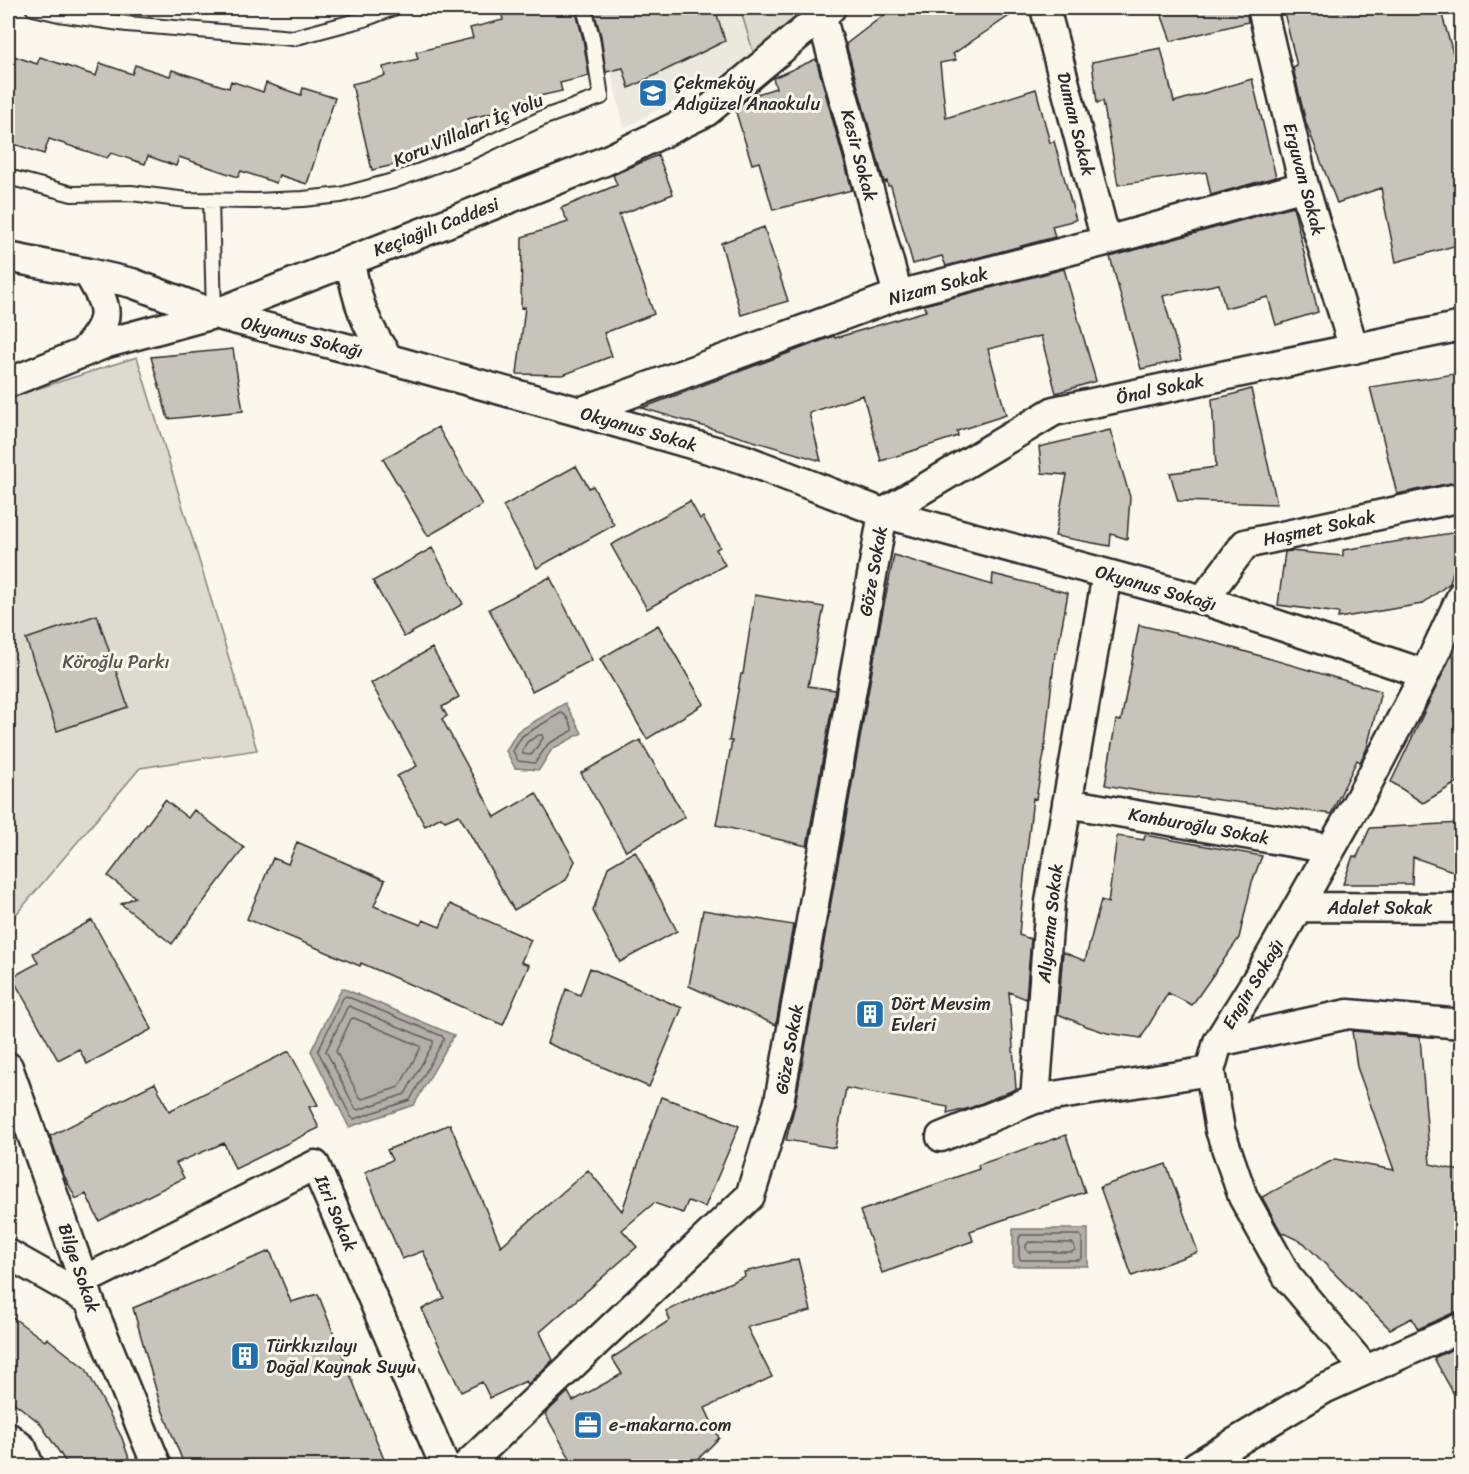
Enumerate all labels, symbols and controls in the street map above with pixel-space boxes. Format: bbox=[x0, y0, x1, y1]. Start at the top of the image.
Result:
place label: Çekmeköy Adıgüzel Anaokulu bbox=[673, 67, 820, 120]
street label: Duman Sokak bbox=[1048, 69, 1104, 180]
school or university icon: Çekmeköy Adıgüzel Anaokulu bbox=[637, 77, 669, 109]
street label: Koru Villaları İç Yolu bbox=[388, 84, 549, 176]
street label: Kesir Sokak bbox=[831, 106, 887, 205]
street label: Erguvan Sokak bbox=[1273, 119, 1335, 239]
street label: Keçiağılı Caddesi bbox=[368, 188, 505, 266]
street label: Nizam Sokak bbox=[885, 257, 992, 315]
street label: Okyanus Sokağı bbox=[238, 306, 366, 368]
street label: Önal Sokak bbox=[1113, 364, 1207, 414]
street label: Okyanus Sokak bbox=[577, 397, 701, 461]
street label: Haşmet Sokak bbox=[1260, 500, 1379, 556]
street label: Göze Sokak bbox=[849, 523, 897, 619]
street label: Okyanus Sokağı bbox=[1092, 555, 1220, 621]
park label: Köroğlu Parkı bbox=[62, 646, 170, 678]
street label: Kanburoğlu Sokak bbox=[1126, 798, 1272, 854]
street label: Alyazma Sokak bbox=[1028, 862, 1072, 985]
street label: Adalet Sokak bbox=[1326, 892, 1433, 924]
street label: Engin Sokağı bbox=[1213, 932, 1293, 1036]
place label: Dört Mevsim Evleri bbox=[891, 988, 991, 1041]
building icon: Dört Mevsim Evleri bbox=[854, 998, 886, 1030]
street label: Göze Sokak bbox=[765, 1001, 813, 1097]
street label: Itri Sokak bbox=[305, 1169, 367, 1257]
street label: Bilge Sokak bbox=[49, 1219, 109, 1318]
place label: Türkkızılayı Doğal Kaynak Suyu bbox=[266, 1330, 417, 1383]
building icon: Türkkızılayı Doğal Kaynak Suyu bbox=[229, 1340, 261, 1372]
office icon: e-makarna.com bbox=[572, 1409, 604, 1441]
place label: e-makarna.com bbox=[609, 1409, 732, 1441]

